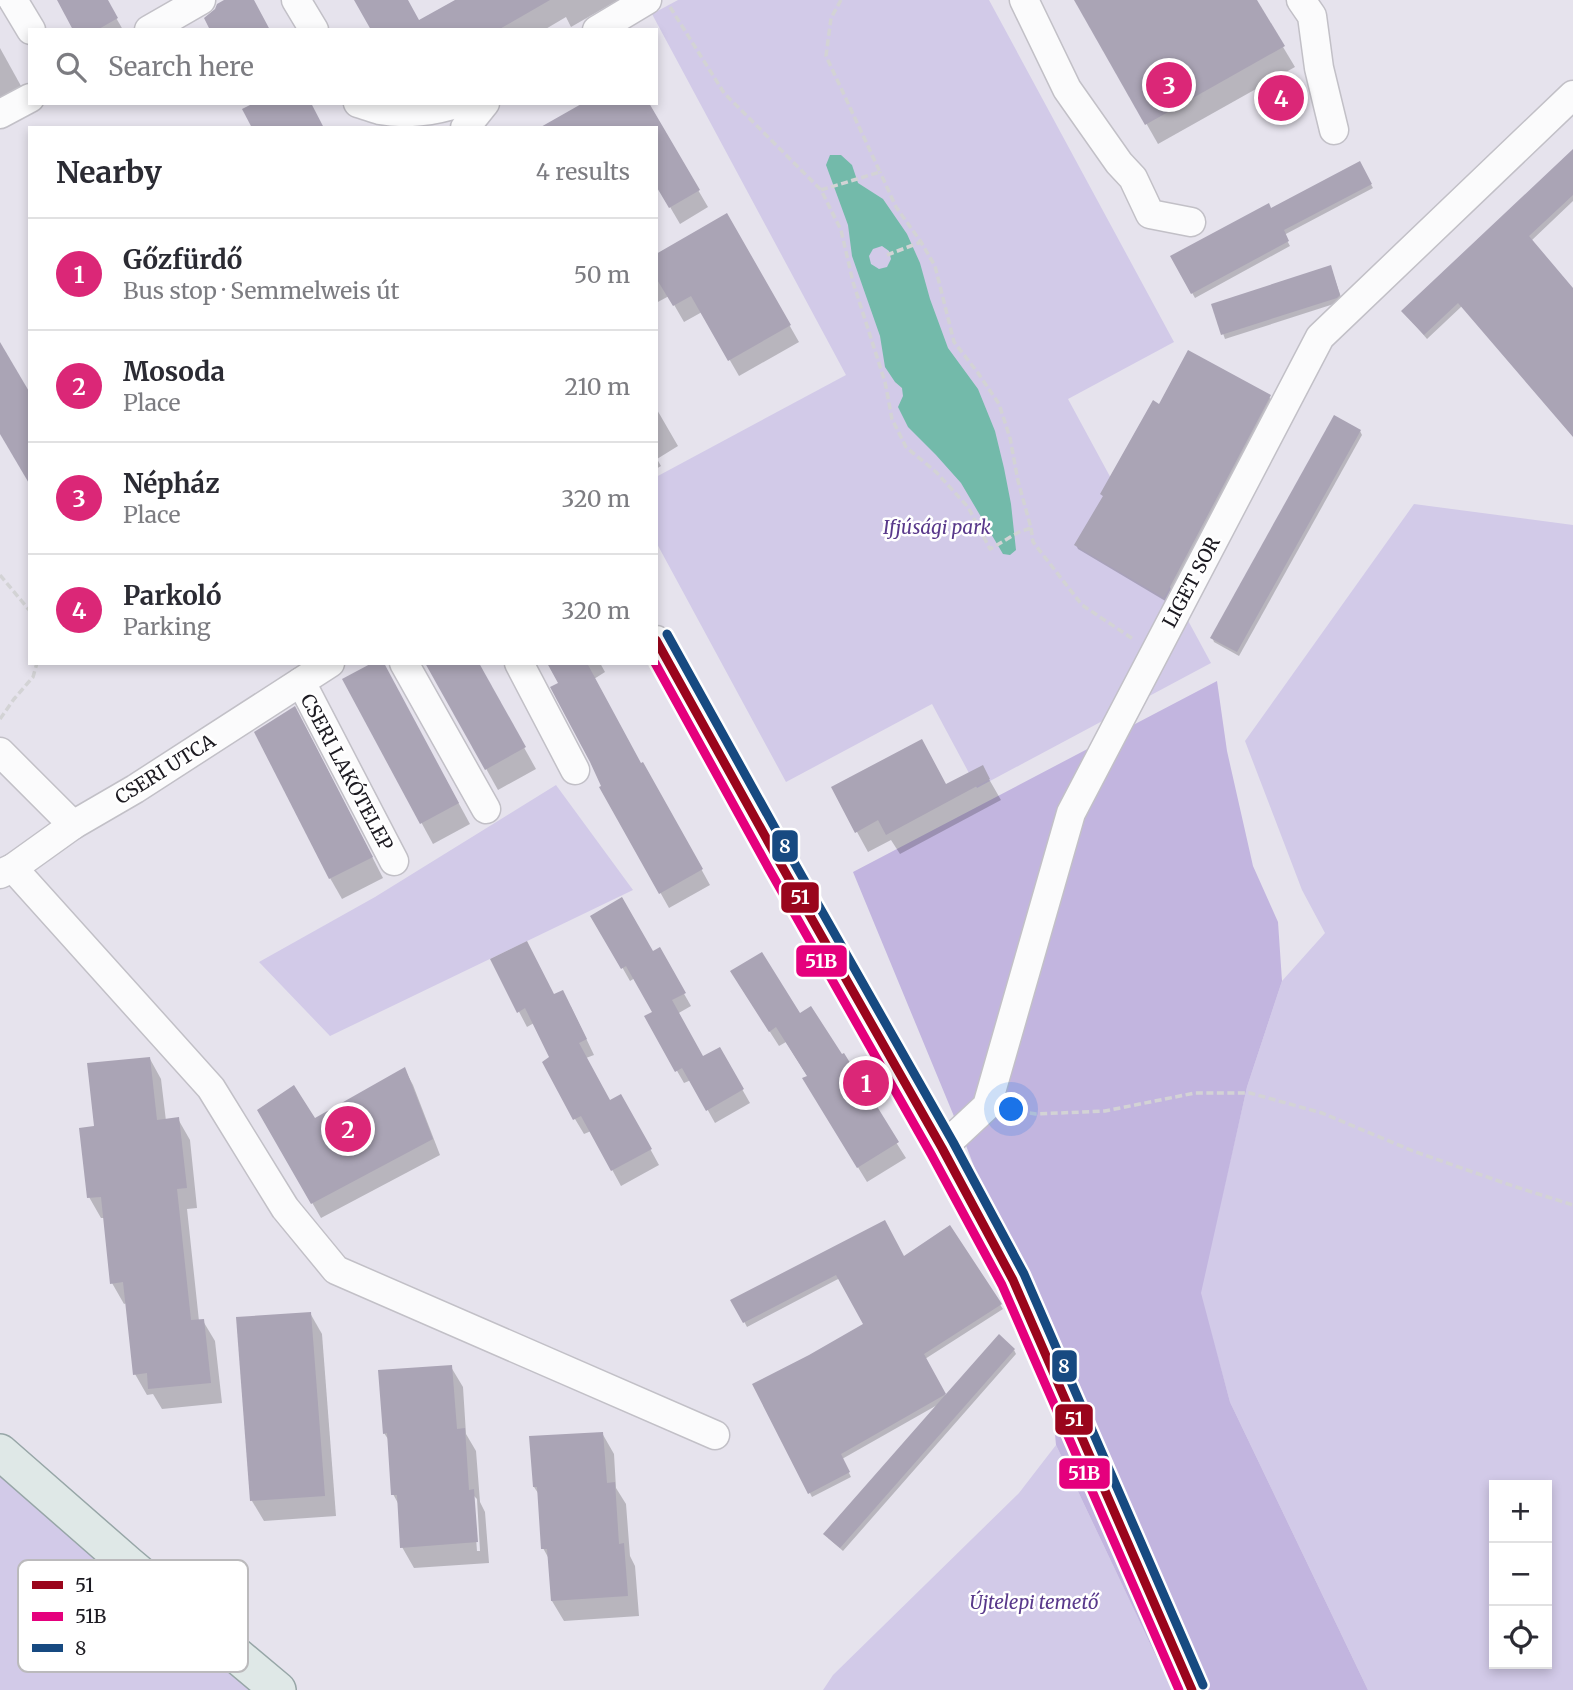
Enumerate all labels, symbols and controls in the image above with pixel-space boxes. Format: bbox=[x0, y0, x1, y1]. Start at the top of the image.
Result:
search box bbox=[28, 28, 658, 105]
icon: search bbox=[52, 48, 90, 86]
text: Search here bbox=[108, 50, 254, 83]
pin: 3 bbox=[1146, 59, 1192, 111]
pin: 4 bbox=[1258, 72, 1304, 124]
text: Nearby bbox=[56, 153, 162, 191]
text: 4 results bbox=[536, 157, 630, 186]
text: Gőzfürdő bbox=[123, 243, 242, 276]
text: 1 bbox=[74, 260, 84, 289]
text: 50 m bbox=[574, 260, 630, 289]
text: Bus stop · Semmelweis út bbox=[123, 276, 399, 305]
text: Mosoda bbox=[123, 355, 225, 388]
text: 2 bbox=[72, 372, 86, 401]
text: 210 m bbox=[565, 372, 630, 401]
text: Place bbox=[123, 388, 180, 417]
text: Népház bbox=[123, 467, 220, 500]
text: 3 bbox=[72, 484, 86, 513]
text: 320 m bbox=[561, 484, 630, 513]
text: Place bbox=[123, 500, 180, 529]
park label: Ifjúsági park bbox=[883, 515, 992, 539]
street label: LIGET SOR bbox=[1157, 532, 1225, 632]
text: Parkoló bbox=[123, 579, 221, 612]
text: 4 bbox=[72, 596, 86, 625]
text: 320 m bbox=[561, 596, 630, 625]
text: Parking bbox=[123, 612, 211, 641]
street label: CSERI LAKÓTELEP bbox=[296, 690, 398, 854]
street label: CSERI UTCA bbox=[110, 728, 220, 809]
line badge: 8 bbox=[771, 829, 799, 863]
text: 8 bbox=[779, 834, 791, 858]
line badge: 51 bbox=[780, 881, 820, 914]
text: 51 bbox=[790, 885, 810, 909]
line badge: 51B bbox=[795, 944, 848, 978]
text: 51B bbox=[805, 949, 837, 973]
pin: 1 bbox=[843, 1057, 889, 1109]
your location bbox=[994, 1092, 1028, 1126]
pin: 2 bbox=[325, 1103, 371, 1155]
line badge: 8 bbox=[1051, 1349, 1078, 1383]
text: 8 bbox=[1058, 1354, 1070, 1378]
line badge: 51 bbox=[1054, 1403, 1094, 1436]
text: 51 bbox=[1064, 1407, 1084, 1431]
line badge: 51B bbox=[1058, 1457, 1111, 1490]
text: 51B bbox=[1068, 1461, 1100, 1485]
map controls bbox=[1489, 1480, 1552, 1669]
button: + bbox=[1489, 1480, 1552, 1543]
button: − bbox=[1489, 1543, 1552, 1606]
legend bbox=[18, 1560, 248, 1672]
text: 51 bbox=[75, 1573, 94, 1597]
park label: Újtelepi temető bbox=[969, 1590, 1100, 1614]
text: 51B bbox=[75, 1604, 107, 1628]
button: locate bbox=[1489, 1606, 1552, 1669]
text: 8 bbox=[75, 1636, 86, 1660]

